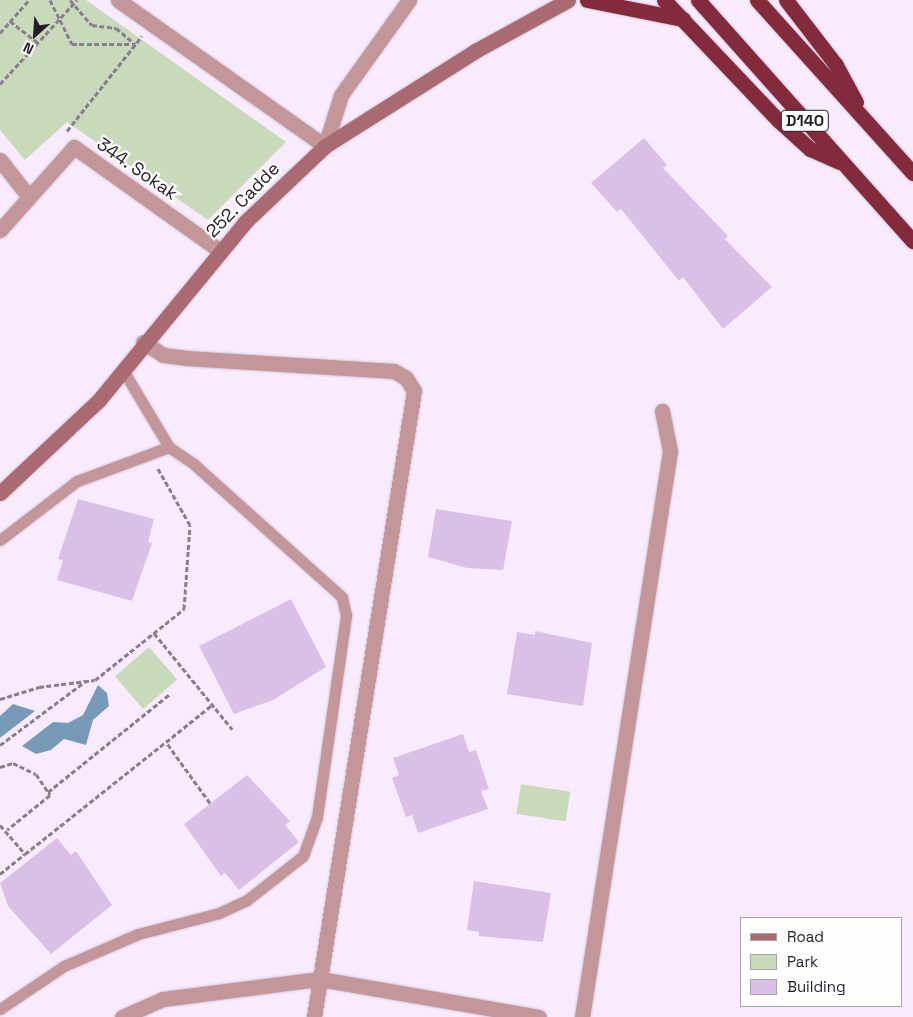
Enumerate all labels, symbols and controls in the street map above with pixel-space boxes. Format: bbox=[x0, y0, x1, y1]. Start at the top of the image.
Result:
north arrow bbox=[10, 10, 60, 60]
text: N bbox=[20, 38, 37, 59]
road number: D140 bbox=[780, 108, 830, 134]
street label: 344. Sokak bbox=[92, 133, 182, 205]
street label: 252. Cadde bbox=[202, 158, 284, 242]
legend bbox=[740, 917, 903, 1007]
text: Road bbox=[787, 927, 824, 946]
text: Park bbox=[787, 952, 818, 971]
text: Building bbox=[787, 977, 846, 996]

